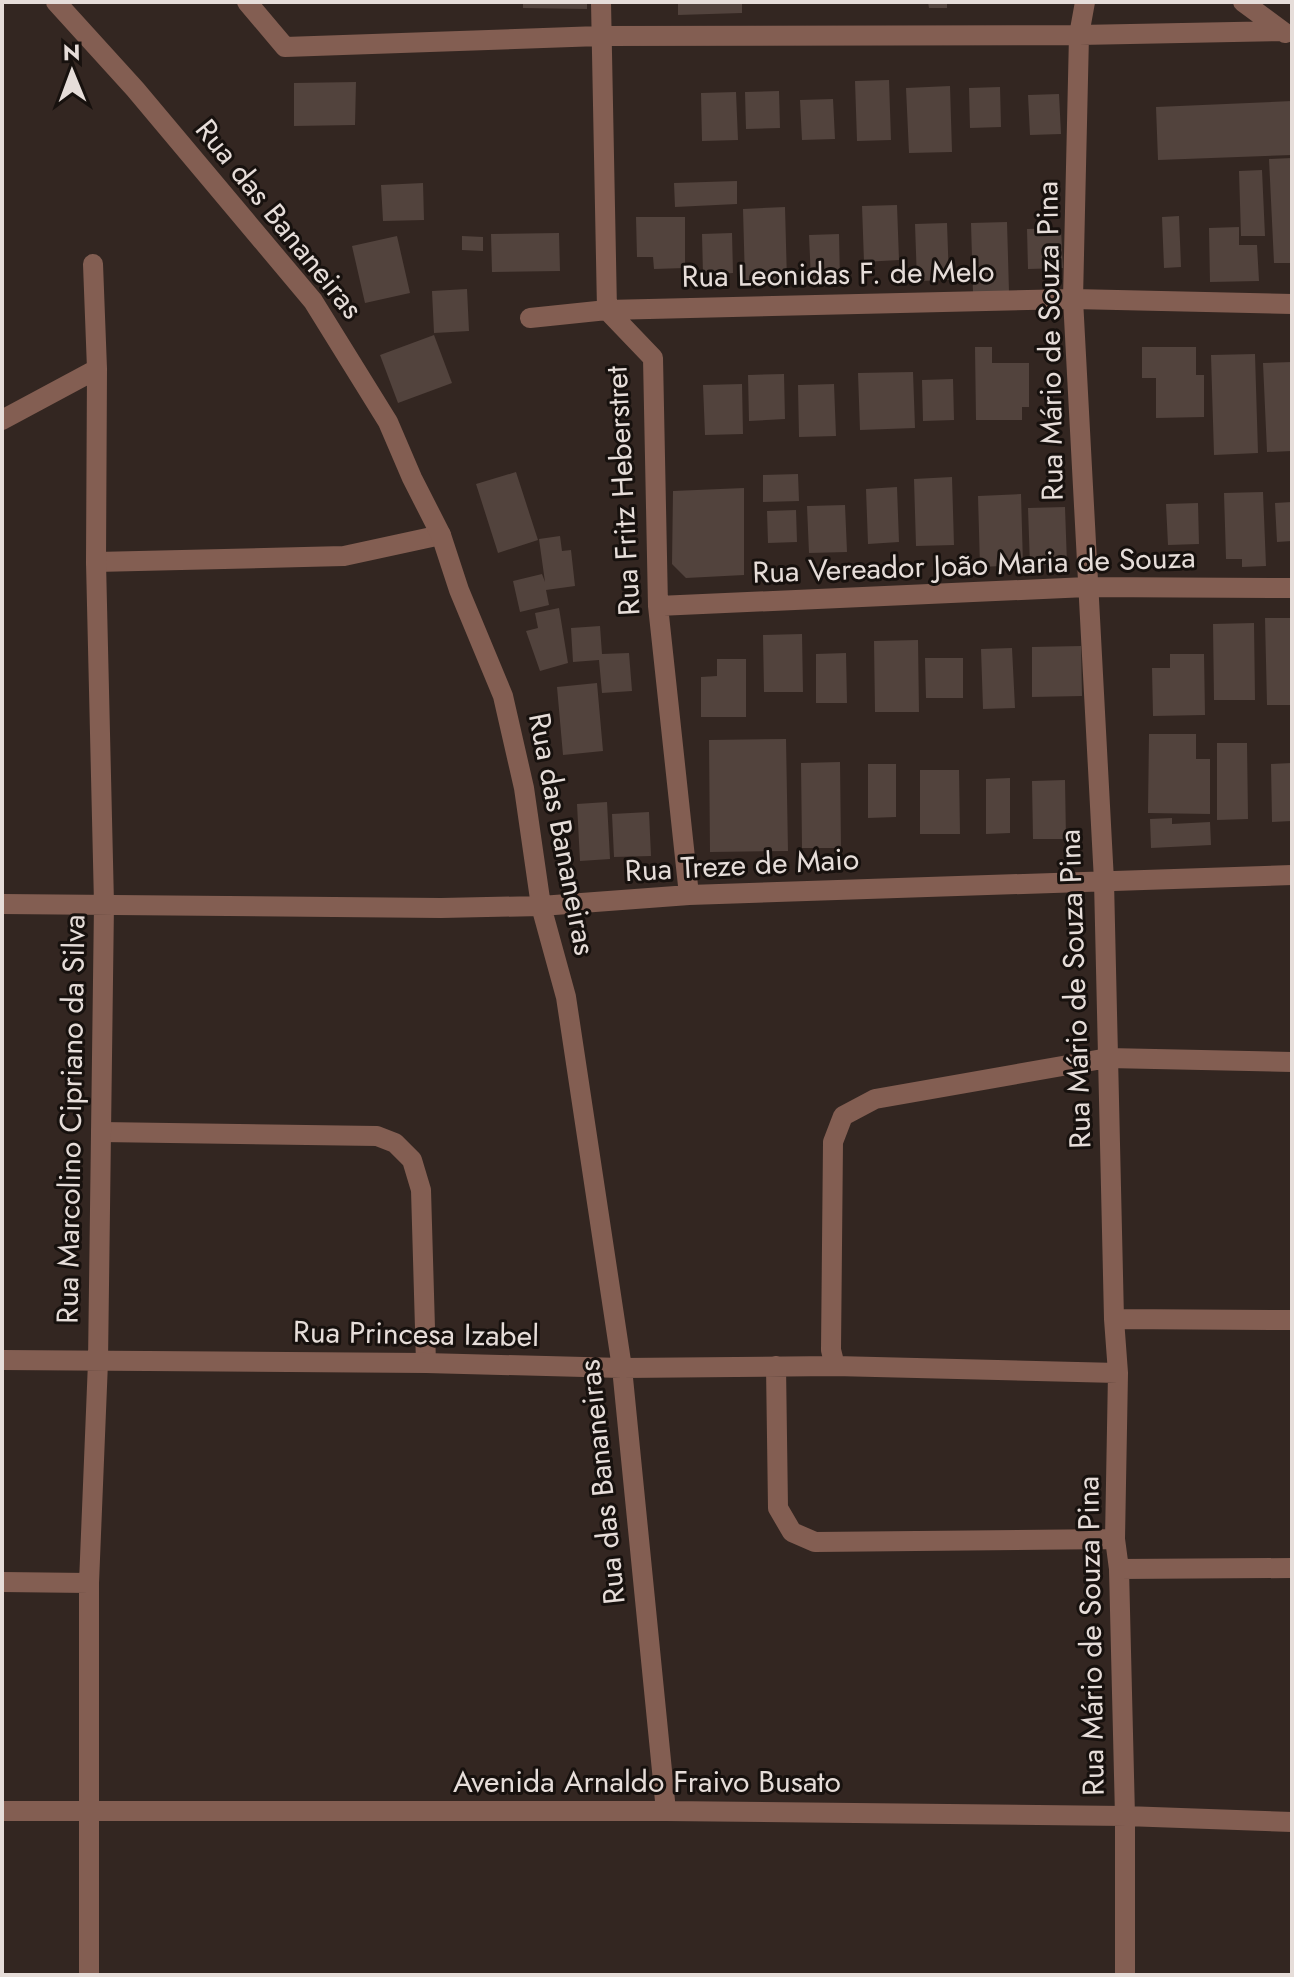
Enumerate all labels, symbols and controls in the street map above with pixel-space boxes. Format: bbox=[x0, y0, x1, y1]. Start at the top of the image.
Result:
north arrow bbox=[32, 32, 112, 112]
text: N bbox=[63, 36, 81, 68]
street label: Rua das Bananeiras bbox=[185, 110, 373, 328]
street label: Rua Mário de Souza Pina bbox=[1025, 181, 1074, 501]
street label: Rua Leonidas F. de Melo bbox=[681, 249, 995, 298]
street label: Rua Fritz Heberstret bbox=[594, 364, 651, 617]
street label: Rua Vereador João Maria de Souza bbox=[752, 535, 1196, 594]
street label: Rua das Bananeiras bbox=[518, 709, 607, 959]
street label: Rua Mário de Souza Pina bbox=[1047, 828, 1102, 1150]
street label: Rua Treze de Maio bbox=[624, 837, 860, 892]
street label: Rua Marcolino Cipriano da Silva bbox=[45, 914, 96, 1324]
street label: Rua Princesa Izabel bbox=[293, 1310, 539, 1357]
street label: Rua das Bananeiras bbox=[567, 1358, 636, 1607]
street label: Rua Mário de Souza Pina bbox=[1066, 1476, 1115, 1796]
street label: Avenida Arnaldo Fraivo Busato bbox=[453, 1760, 841, 1803]

